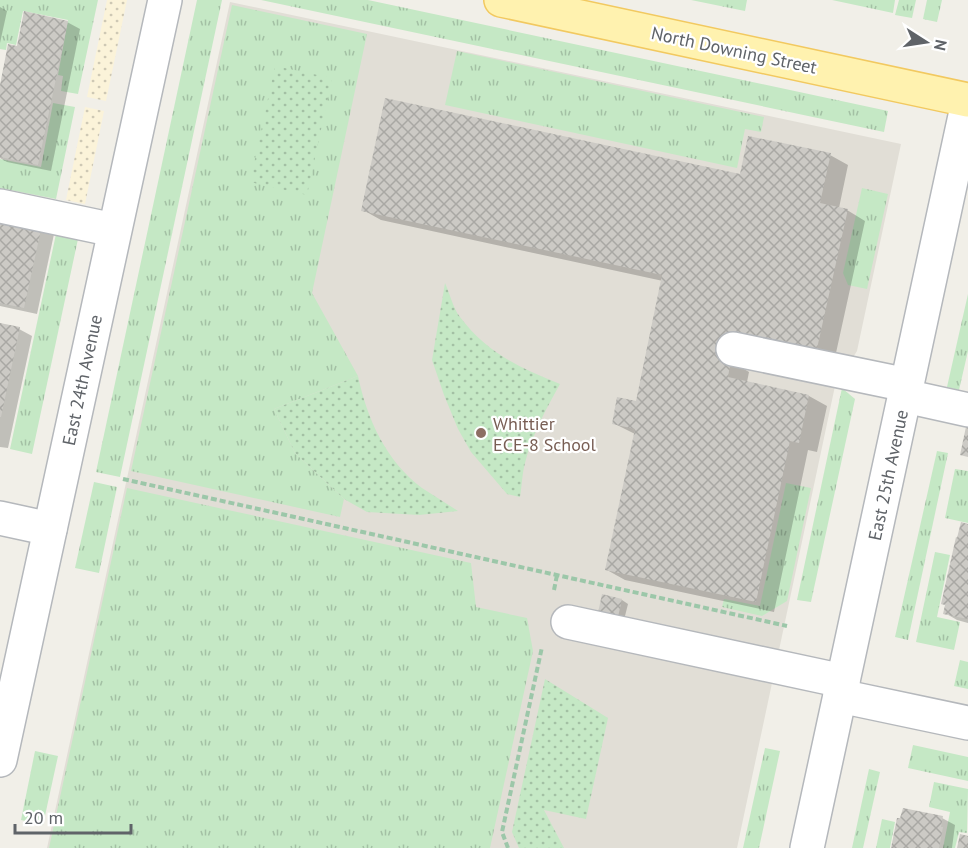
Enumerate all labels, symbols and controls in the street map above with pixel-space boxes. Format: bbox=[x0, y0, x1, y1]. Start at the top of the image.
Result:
north arrow bbox=[896, 12, 956, 72]
street label: North Downing Street bbox=[649, 21, 819, 79]
text: N bbox=[930, 38, 952, 52]
street label: East 24th Avenue bbox=[57, 313, 107, 447]
street label: East 25th Avenue bbox=[863, 408, 913, 542]
place label: Whittier ECE-8 School bbox=[493, 412, 596, 456]
marker: Whittier ECE-8 School bbox=[474, 426, 488, 440]
scale bar bbox=[15, 797, 130, 835]
text: 20 m bbox=[24, 806, 63, 829]

